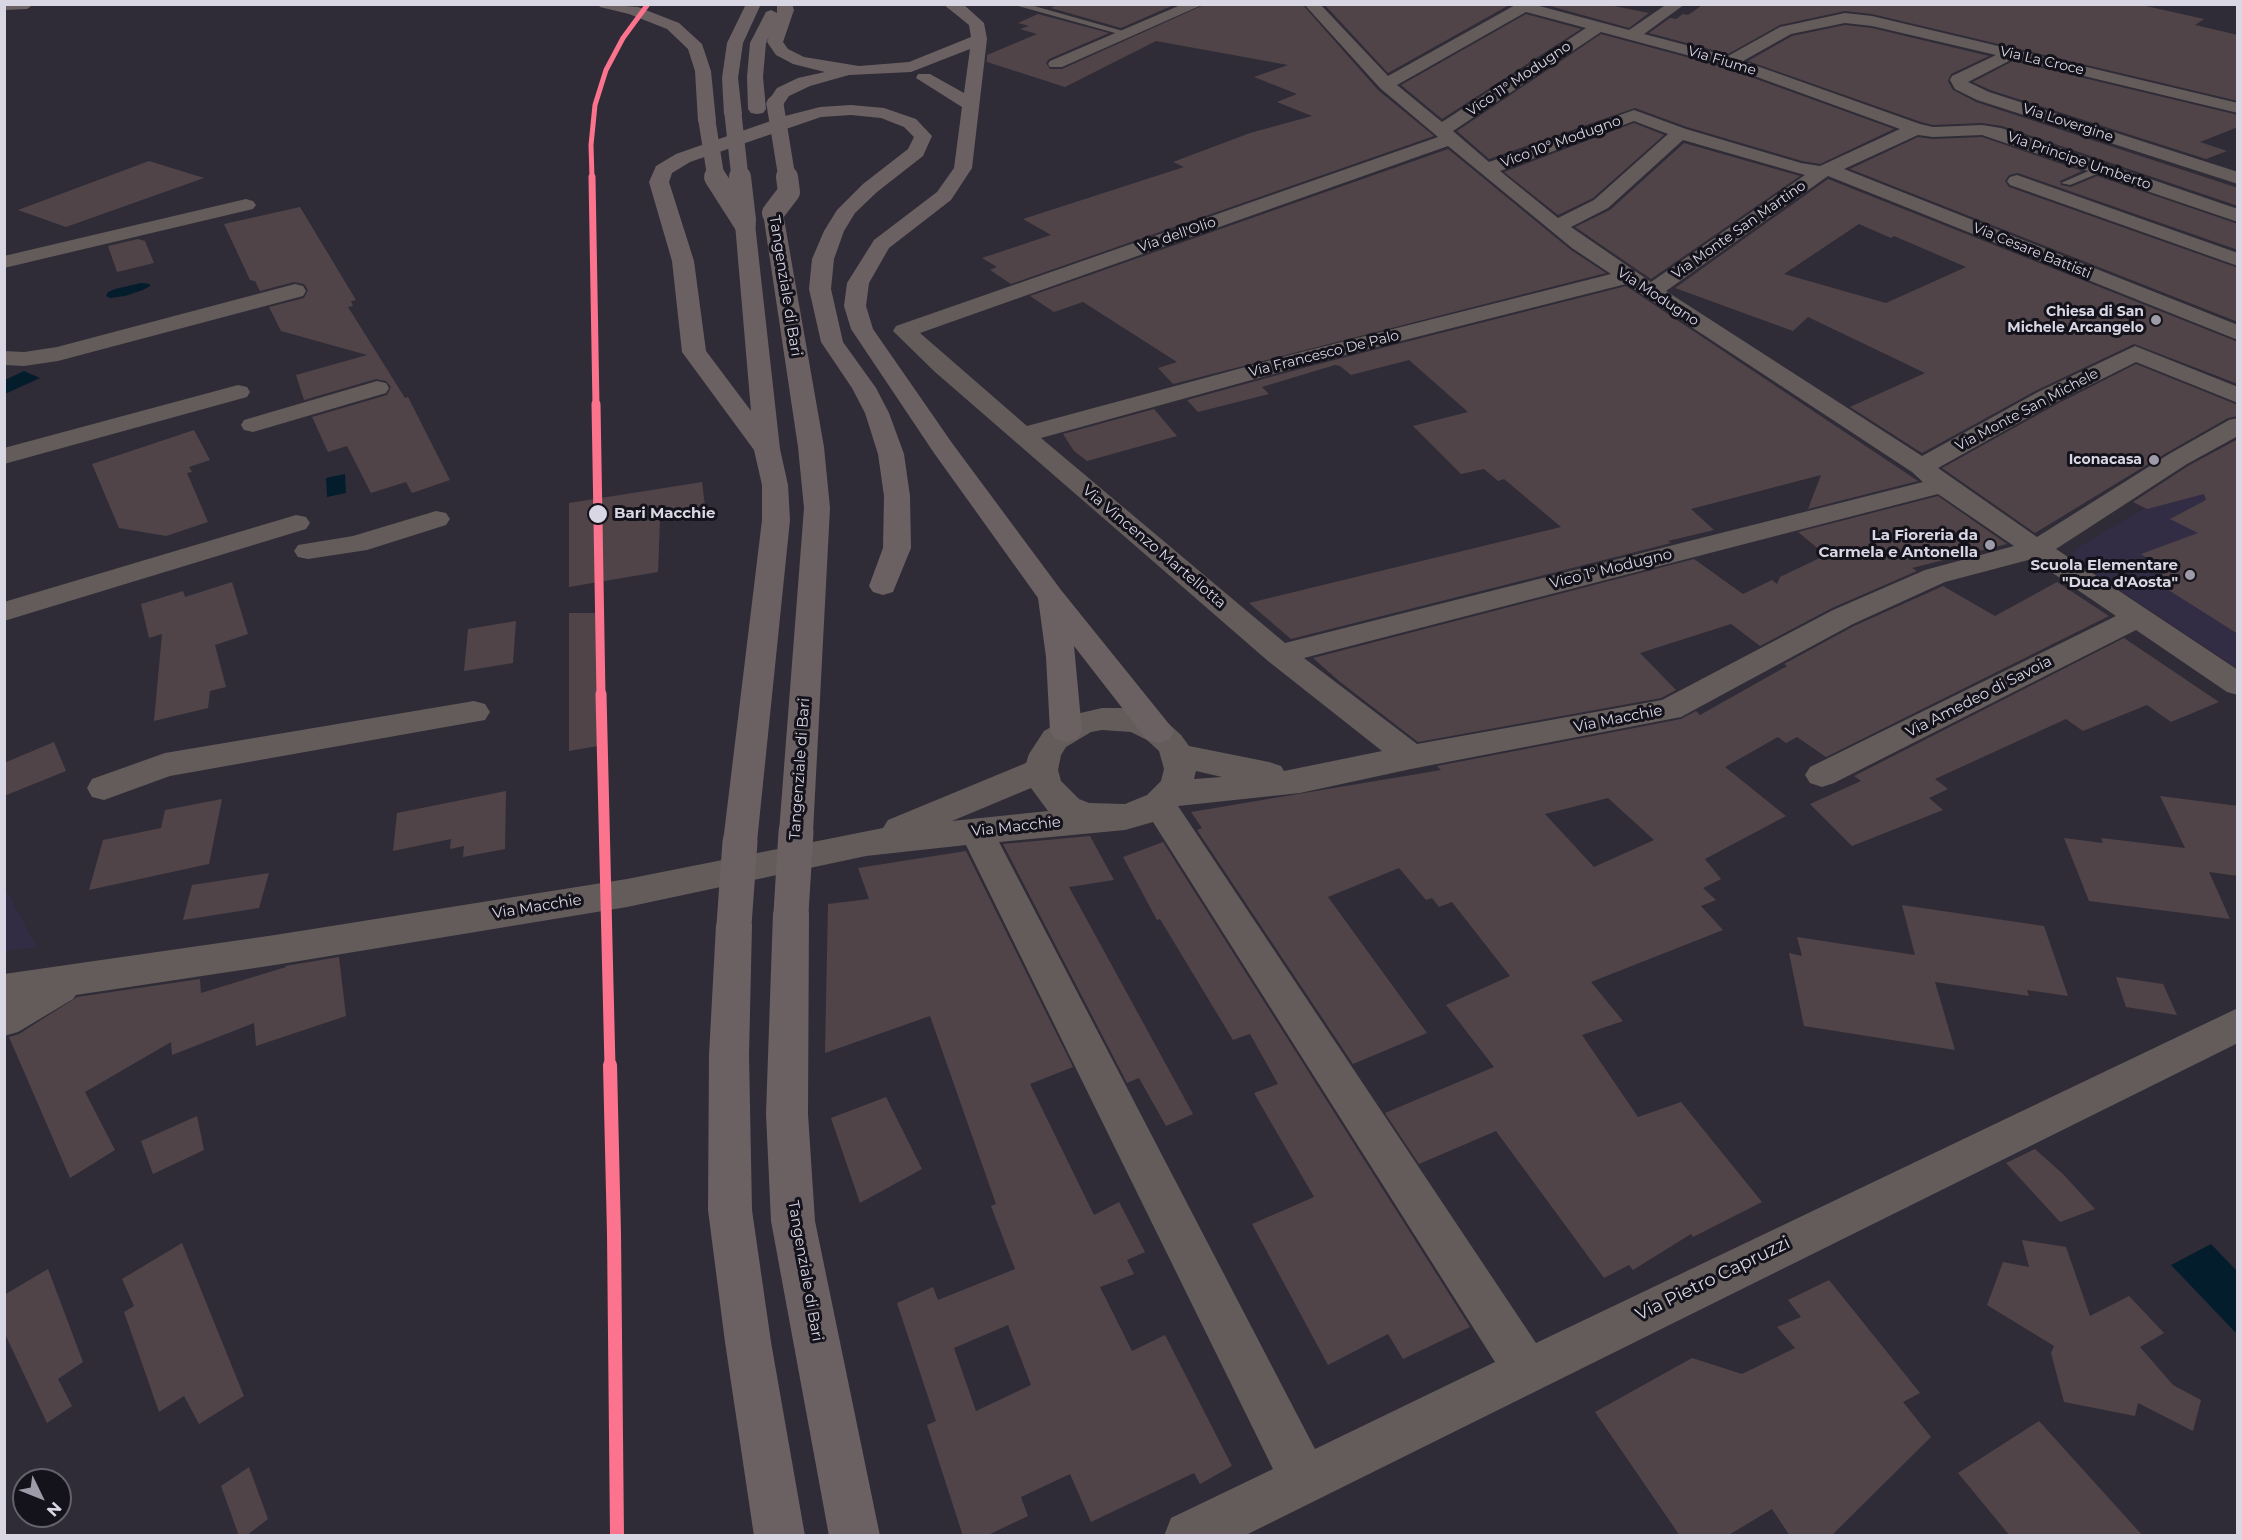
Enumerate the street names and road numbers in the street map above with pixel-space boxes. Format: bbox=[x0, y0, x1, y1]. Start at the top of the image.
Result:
street label: Vico 11° Modugno bbox=[1464, 38, 1574, 120]
street label: Via Fiume bbox=[1686, 43, 1758, 79]
street label: Via La Croce bbox=[1998, 43, 2086, 79]
street label: Via Lovergine bbox=[2020, 100, 2116, 146]
street label: Vico 10° Modugno bbox=[1499, 113, 1623, 171]
street label: Via Principe Umberto bbox=[2005, 129, 2153, 193]
street label: Via Monte San Martino bbox=[1669, 177, 1809, 283]
street label: Tangenziale di Bari bbox=[765, 214, 805, 358]
street label: Via dell'Olio bbox=[1136, 214, 1218, 256]
street label: Via Cesare Battisti bbox=[1970, 220, 2094, 282]
street label: Via Modugno bbox=[1614, 264, 1702, 330]
street label: Via Francesco De Palo bbox=[1247, 327, 1401, 381]
street label: Via Monte San Michele bbox=[1953, 365, 2101, 455]
street label: Via Vincenzo Martellotta bbox=[1078, 482, 1230, 612]
street label: Vico 1° Modugno bbox=[1548, 545, 1674, 593]
street label: Via Amedeo di Savoia bbox=[1903, 652, 2055, 742]
street label: Tangenziale di Bari bbox=[786, 697, 814, 841]
street label: Via Macchie bbox=[1572, 702, 1664, 736]
street label: Via Macchie bbox=[970, 813, 1062, 841]
street label: Via Macchie bbox=[491, 891, 583, 923]
street label: Tangenziale di Bari bbox=[784, 1199, 826, 1343]
street label: Via Pietro Capruzzi bbox=[1632, 1232, 1794, 1326]

